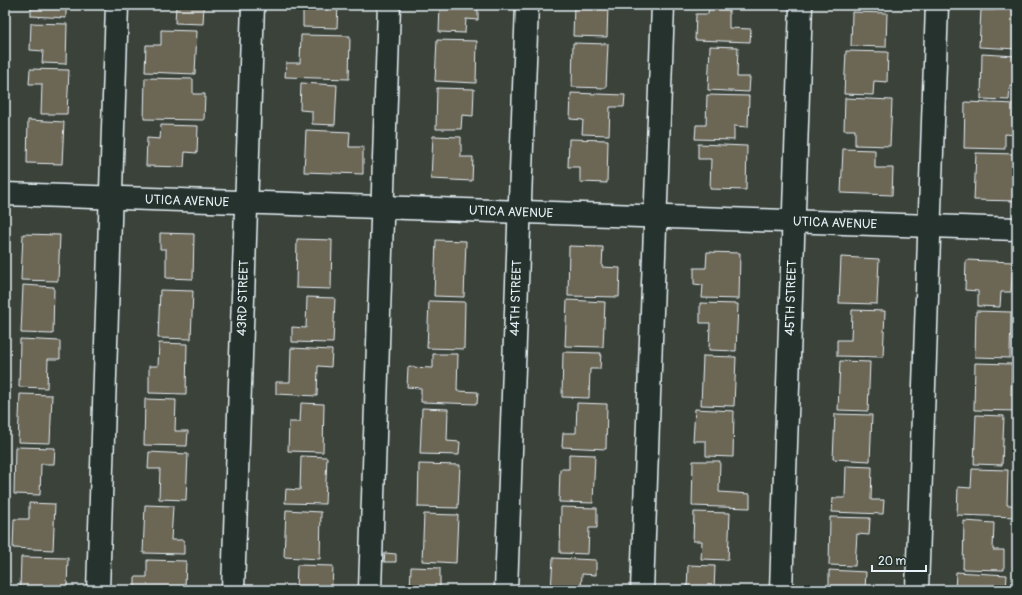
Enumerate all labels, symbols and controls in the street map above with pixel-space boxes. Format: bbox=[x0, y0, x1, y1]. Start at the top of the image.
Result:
street label: UTICA AVENUE bbox=[145, 192, 230, 210]
street label: UTICA AVENUE bbox=[469, 203, 554, 221]
street label: UTICA AVENUE bbox=[793, 214, 878, 232]
street label: 43RD STREET bbox=[234, 260, 252, 336]
street label: 44TH STREET bbox=[507, 260, 525, 336]
street label: 45TH STREET bbox=[782, 260, 800, 336]
scale bar bbox=[872, 547, 926, 573]
text: 20 m bbox=[878, 554, 907, 569]

